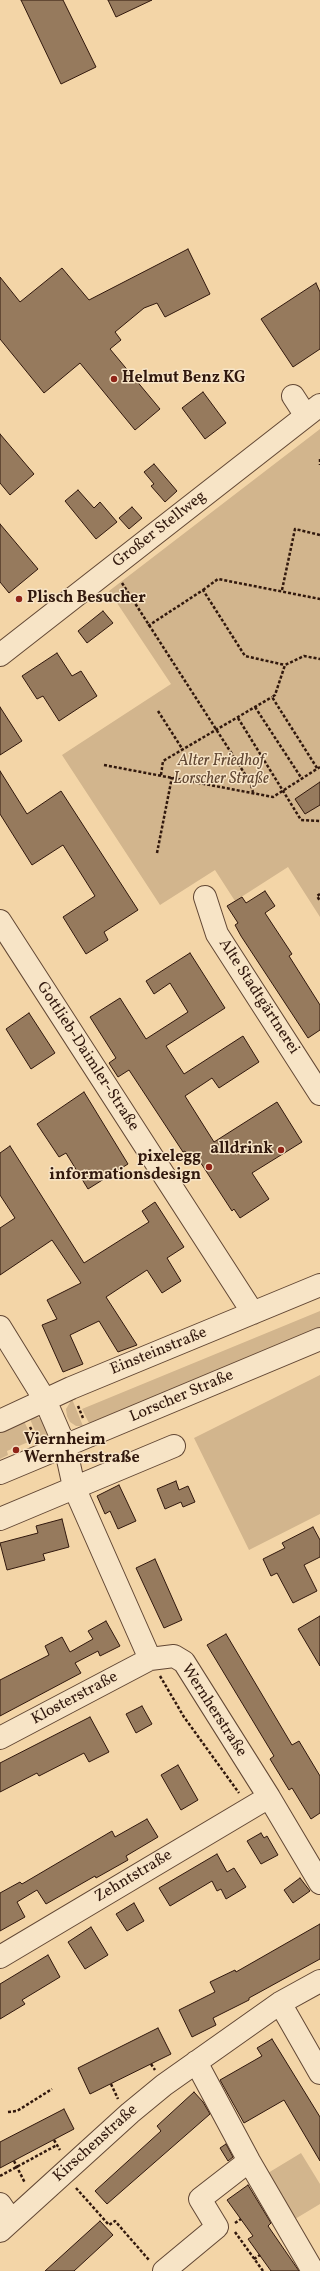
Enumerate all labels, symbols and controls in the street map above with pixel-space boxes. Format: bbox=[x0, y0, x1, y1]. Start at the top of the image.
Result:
place label: Helmut Benz KG bbox=[122, 369, 246, 389]
marker: Helmut Benz KG bbox=[109, 374, 119, 384]
street label: Großer Stellweg bbox=[109, 488, 211, 572]
place label: Plisch Besucher bbox=[27, 589, 146, 609]
marker: Plisch Besucher bbox=[14, 594, 24, 604]
park label: Alter Friedhof Lorscher Straße bbox=[173, 752, 269, 790]
street label: Alte Stadtgärtnerei bbox=[213, 936, 303, 1058]
street label: Gottlieb-Daimler-Straße bbox=[32, 979, 142, 1135]
place label: alldrink bbox=[210, 1140, 273, 1160]
marker: alldrink bbox=[276, 1145, 286, 1155]
place label: pixelegg informationsdesign bbox=[49, 1148, 201, 1186]
marker: pixelegg informationsdesign bbox=[204, 1162, 214, 1172]
street label: Einsteinstraße bbox=[108, 1324, 210, 1380]
street label: Lorscher Straße bbox=[127, 1366, 237, 1428]
place label: Viernheim Wernherstraße bbox=[24, 1431, 140, 1469]
marker: Viernheim Wernherstraße bbox=[11, 1445, 21, 1455]
street label: Wernherstraße bbox=[176, 1661, 250, 1761]
street label: Klosterstraße bbox=[29, 1668, 121, 1730]
street label: Zehntstraße bbox=[92, 1846, 176, 1908]
street label: Kirschenstraße bbox=[50, 2101, 142, 2187]

